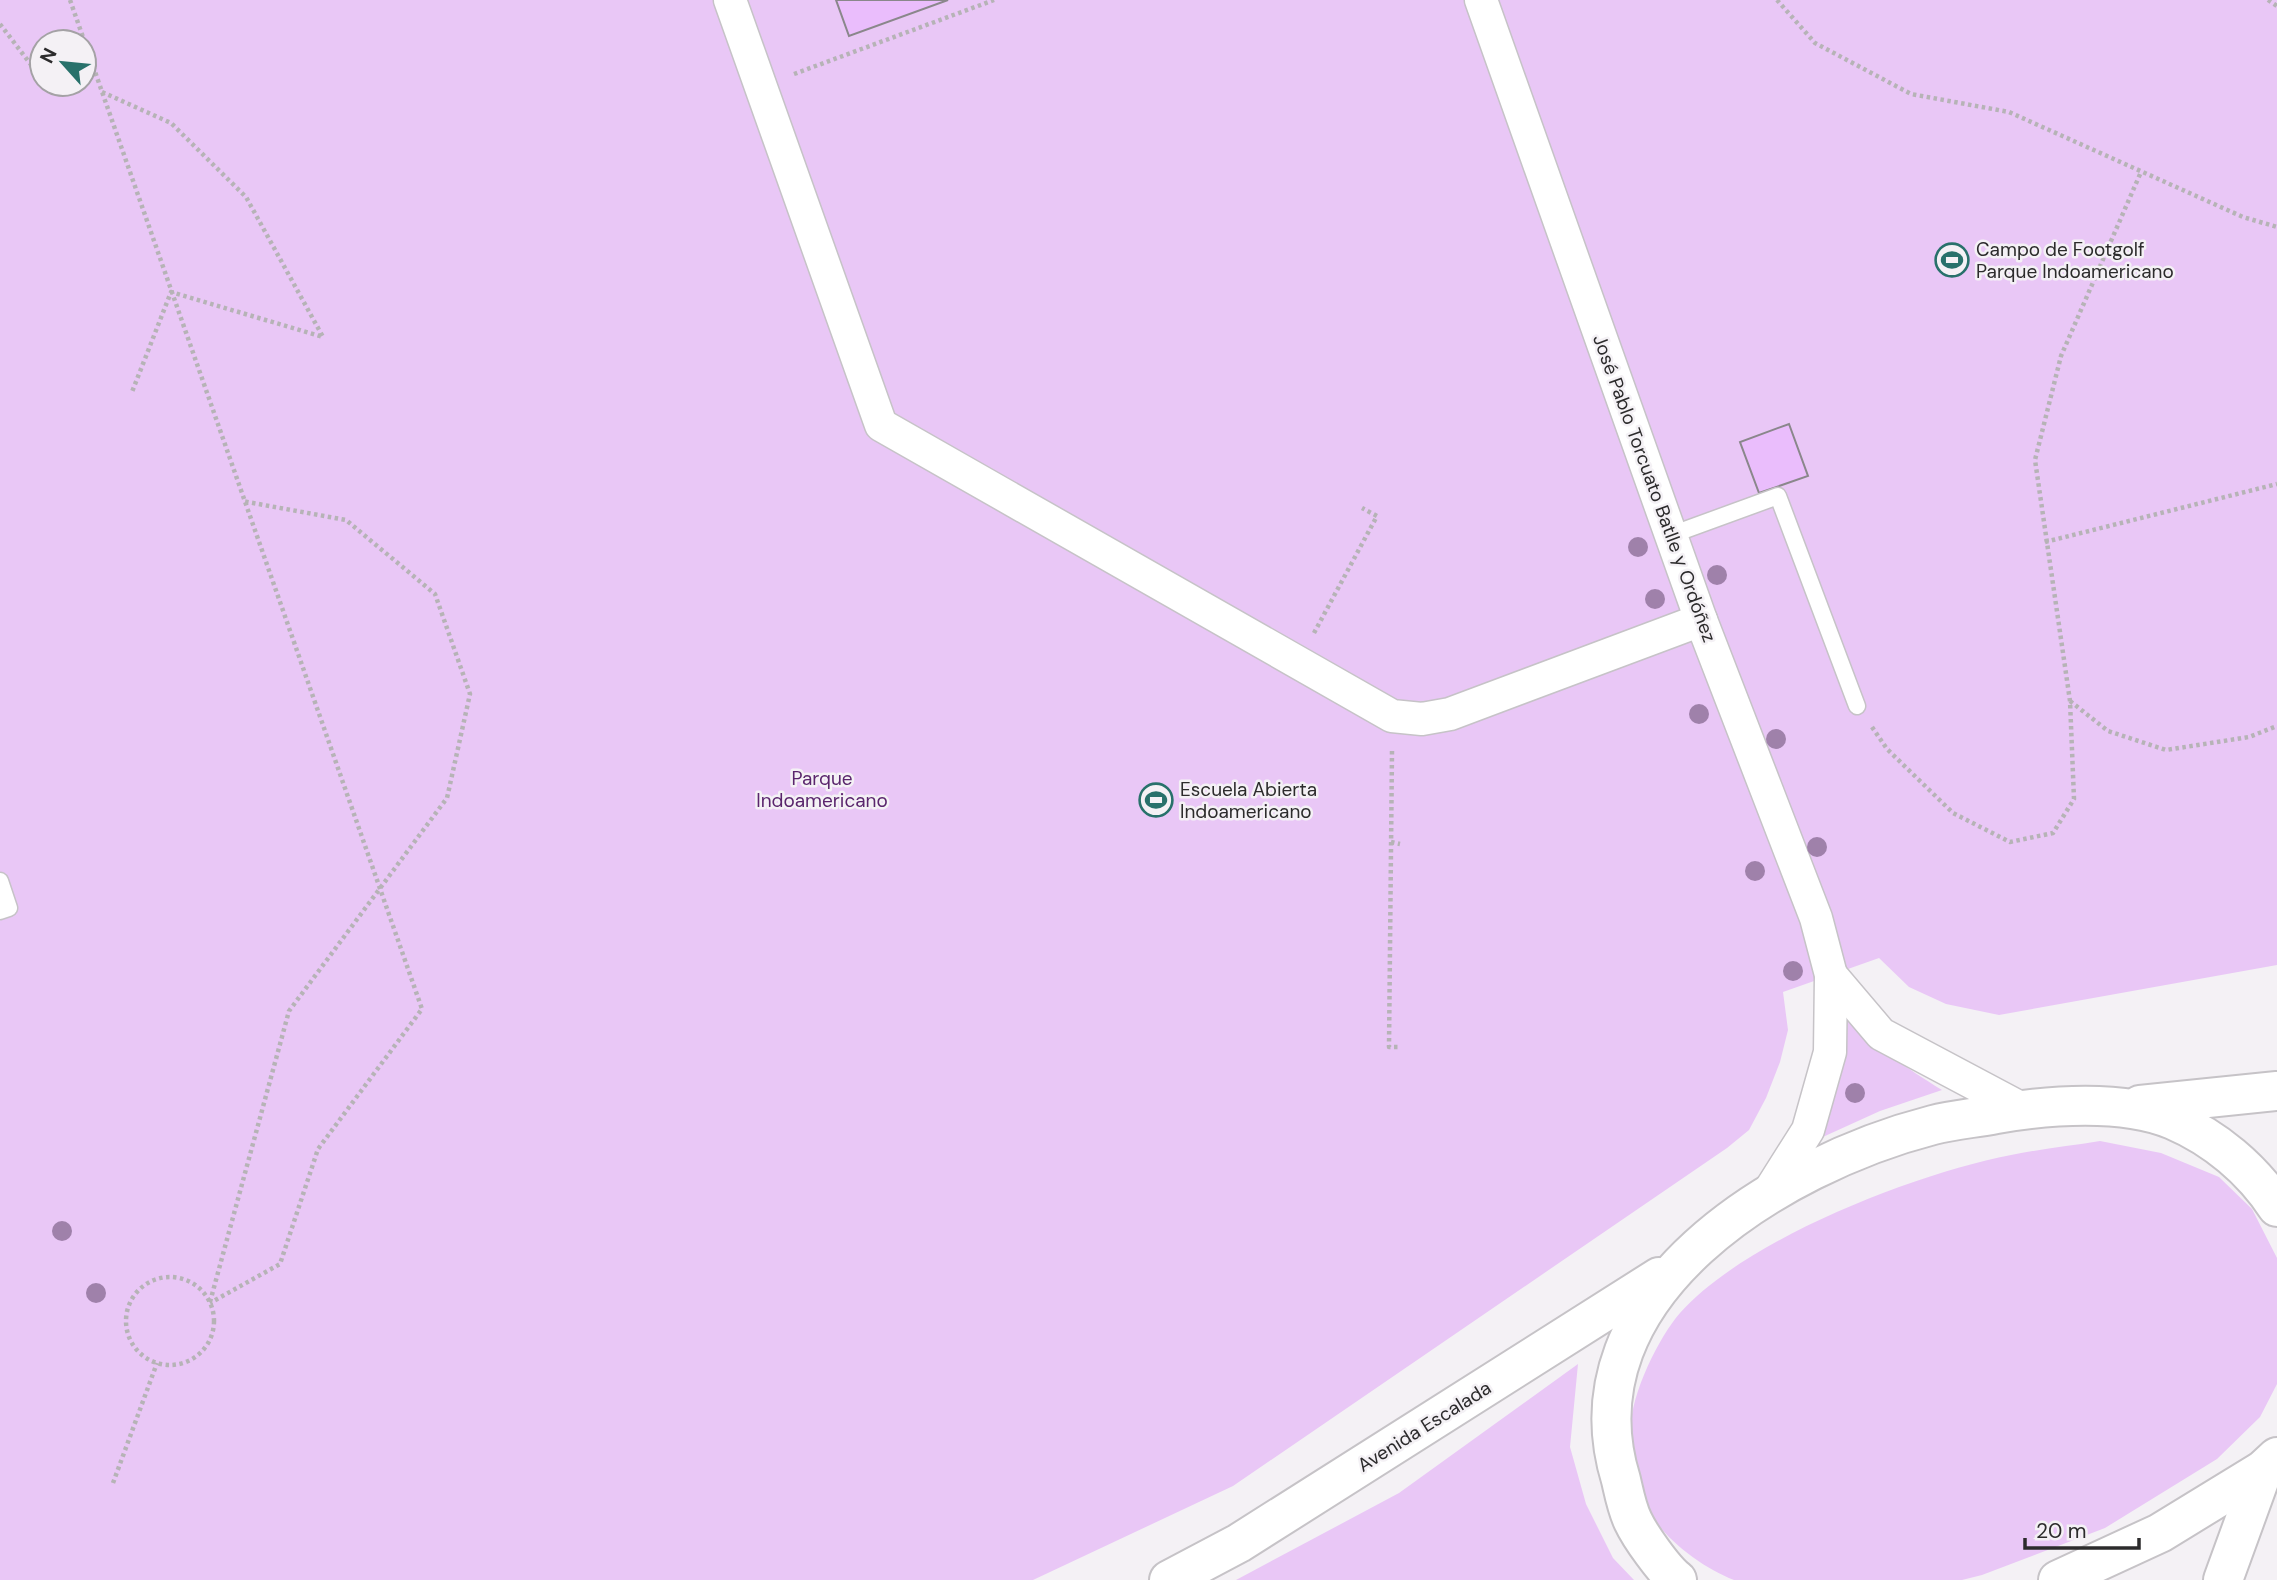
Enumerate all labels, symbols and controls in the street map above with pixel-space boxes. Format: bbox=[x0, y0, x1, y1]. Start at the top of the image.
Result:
north arrow bbox=[28, 28, 98, 98]
text: N bbox=[34, 44, 63, 67]
place label: Campo de Footgolf Parque Indoamericano bbox=[1976, 237, 2174, 284]
sports icon: Campo de Footgolf Parque Indoamericano bbox=[1933, 241, 1971, 279]
street label: José Pablo Torcuato Batlle y Ordóñez bbox=[1587, 331, 1722, 645]
park label: Parque Indoamericano bbox=[756, 766, 888, 813]
place label: Escuela Abierta Indoamericano bbox=[1180, 777, 1317, 824]
sports icon: Escuela Abierta Indoamericano bbox=[1137, 781, 1175, 819]
street label: Avenida Escalada bbox=[1353, 1375, 1496, 1478]
scale bar bbox=[2025, 1506, 2139, 1550]
text: 20 m bbox=[2036, 1517, 2087, 1545]

